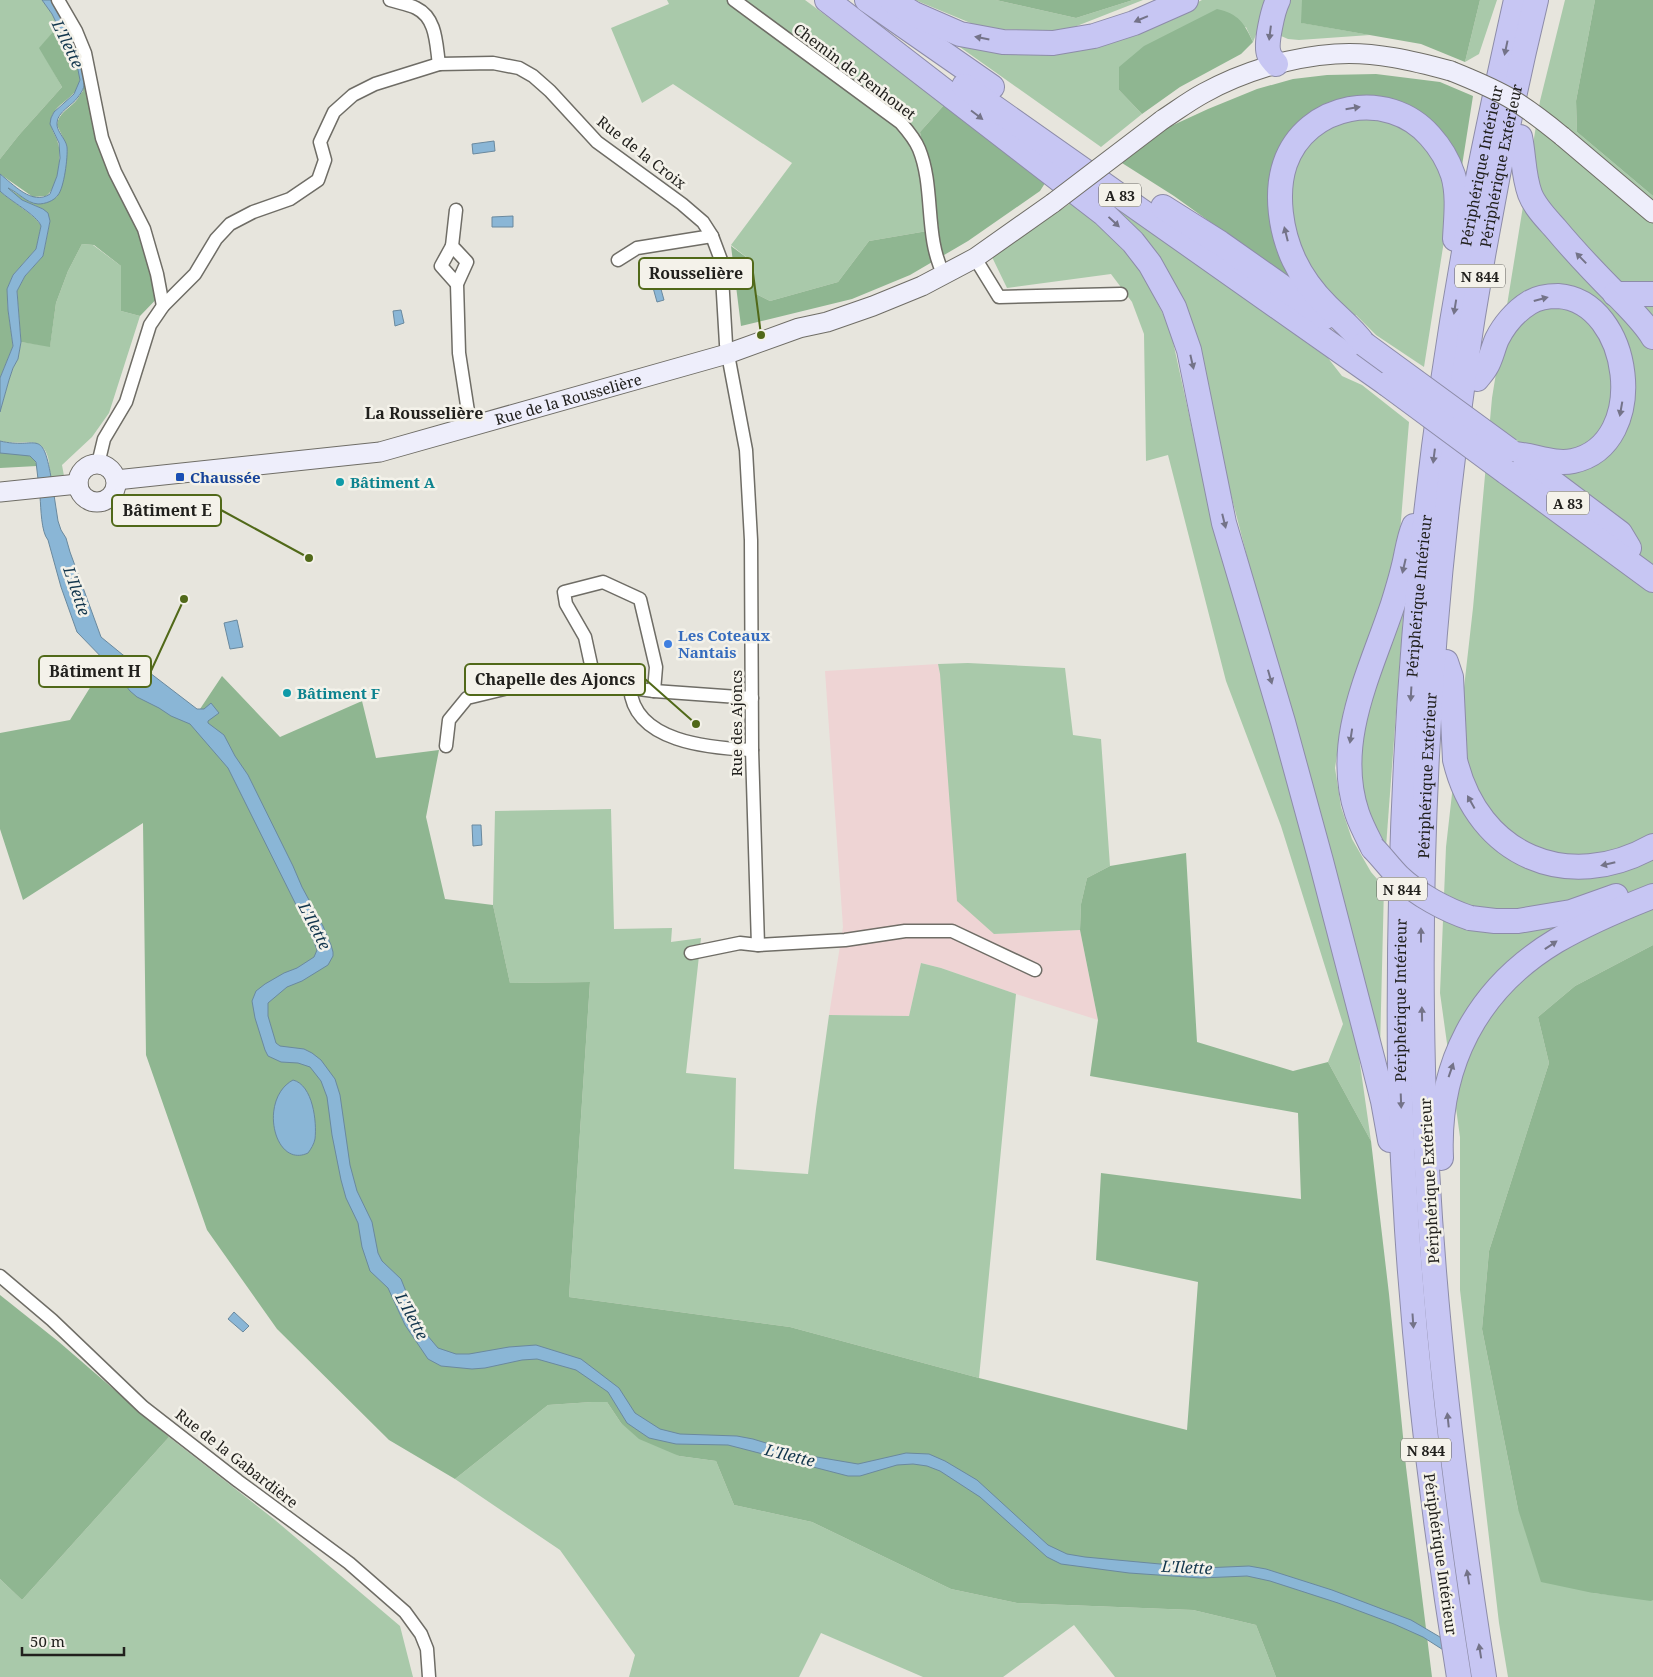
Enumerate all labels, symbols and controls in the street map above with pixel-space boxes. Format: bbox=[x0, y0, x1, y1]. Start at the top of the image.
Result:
water label: L'Ilette bbox=[47, 15, 89, 72]
one-way arrow bbox=[1134, 16, 1148, 24]
street label: Chemin de Penhouet bbox=[790, 18, 920, 124]
one-way arrow bbox=[1266, 25, 1274, 41]
one-way arrow bbox=[975, 34, 990, 42]
one-way arrow bbox=[1502, 40, 1510, 55]
street label: Périphérique Extérieur bbox=[1475, 82, 1526, 249]
street label: Périphérique Intérieur bbox=[1455, 83, 1507, 248]
one-way arrow bbox=[1346, 104, 1362, 112]
one-way arrow bbox=[970, 109, 983, 120]
street label: Rue de la Croix bbox=[593, 111, 691, 193]
road number: A 83 bbox=[1099, 184, 1141, 206]
one-way arrow bbox=[1107, 216, 1119, 228]
one-way arrow bbox=[1281, 226, 1289, 241]
one-way arrow bbox=[1575, 253, 1587, 265]
callout: Rousselière bbox=[639, 258, 753, 289]
text: Rousselière bbox=[649, 262, 743, 284]
road number: N 844 bbox=[1455, 264, 1505, 288]
one-way arrow bbox=[1533, 294, 1548, 302]
one-way arrow bbox=[1451, 300, 1459, 316]
one-way arrow bbox=[1188, 354, 1196, 369]
street label: Rue de la Rousselière bbox=[492, 369, 644, 429]
one-way arrow bbox=[1617, 401, 1625, 417]
district label: La Rousselière bbox=[365, 402, 483, 424]
one-way arrow bbox=[1430, 449, 1438, 465]
place label: Chaussée bbox=[190, 467, 261, 487]
marker: Chaussée bbox=[174, 471, 186, 483]
place label: Bâtiment A bbox=[350, 472, 436, 492]
marker: Bâtiment A bbox=[334, 476, 346, 488]
road number: A 83 bbox=[1547, 492, 1589, 514]
callout: Bâtiment E bbox=[112, 495, 221, 526]
text: Bâtiment E bbox=[122, 499, 212, 521]
street label: Périphérique Intérieur bbox=[1401, 513, 1436, 678]
one-way arrow bbox=[1220, 514, 1228, 529]
one-way arrow bbox=[1400, 559, 1408, 574]
water label: L'Ilette bbox=[58, 562, 96, 619]
place label: Les Coteaux Nantais bbox=[678, 625, 770, 662]
marker: Les Coteaux Nantais bbox=[662, 638, 674, 650]
callout: Bâtiment H bbox=[39, 656, 151, 687]
text: Bâtiment H bbox=[49, 660, 141, 682]
callout: Chapelle des Ajoncs bbox=[465, 664, 645, 695]
text: Chapelle des Ajoncs bbox=[475, 668, 636, 690]
street label: Rue des Ajoncs bbox=[726, 669, 746, 776]
one-way arrow bbox=[1267, 670, 1275, 685]
place label: Bâtiment F bbox=[297, 683, 380, 703]
one-way arrow bbox=[1406, 686, 1414, 702]
marker: Bâtiment F bbox=[281, 687, 293, 699]
street label: Périphérique Extérieur bbox=[1413, 692, 1441, 859]
one-way arrow bbox=[1347, 728, 1355, 744]
one-way arrow bbox=[1466, 795, 1475, 808]
one-way arrow bbox=[1600, 860, 1616, 868]
road number: N 844 bbox=[1377, 878, 1427, 901]
water label: L'Ilette bbox=[293, 897, 336, 954]
street label: Périphérique Intérieur bbox=[1390, 918, 1411, 1082]
one-way arrow bbox=[1417, 927, 1425, 943]
one-way arrow bbox=[1544, 941, 1557, 950]
one-way arrow bbox=[1418, 1005, 1426, 1021]
one-way arrow bbox=[1448, 1062, 1456, 1077]
one-way arrow bbox=[1397, 1093, 1405, 1109]
street label: Périphérique Extérieur bbox=[1415, 1098, 1443, 1264]
water label: L'Ilette bbox=[390, 1288, 434, 1344]
one-way arrow bbox=[1410, 1313, 1418, 1329]
street label: Rue de la Gabardière bbox=[172, 1404, 302, 1512]
one-way arrow bbox=[1444, 1412, 1452, 1428]
water label: L'Ilette bbox=[762, 1438, 817, 1472]
road number: N 844 bbox=[1401, 1438, 1451, 1462]
street label: Périphérique Intérieur bbox=[1420, 1472, 1462, 1636]
water label: L'Ilette bbox=[1160, 1555, 1213, 1579]
one-way arrow bbox=[1464, 1568, 1472, 1584]
scale bar bbox=[22, 1624, 125, 1656]
text: 50 m bbox=[30, 1631, 65, 1651]
one-way arrow bbox=[1476, 1643, 1484, 1659]

